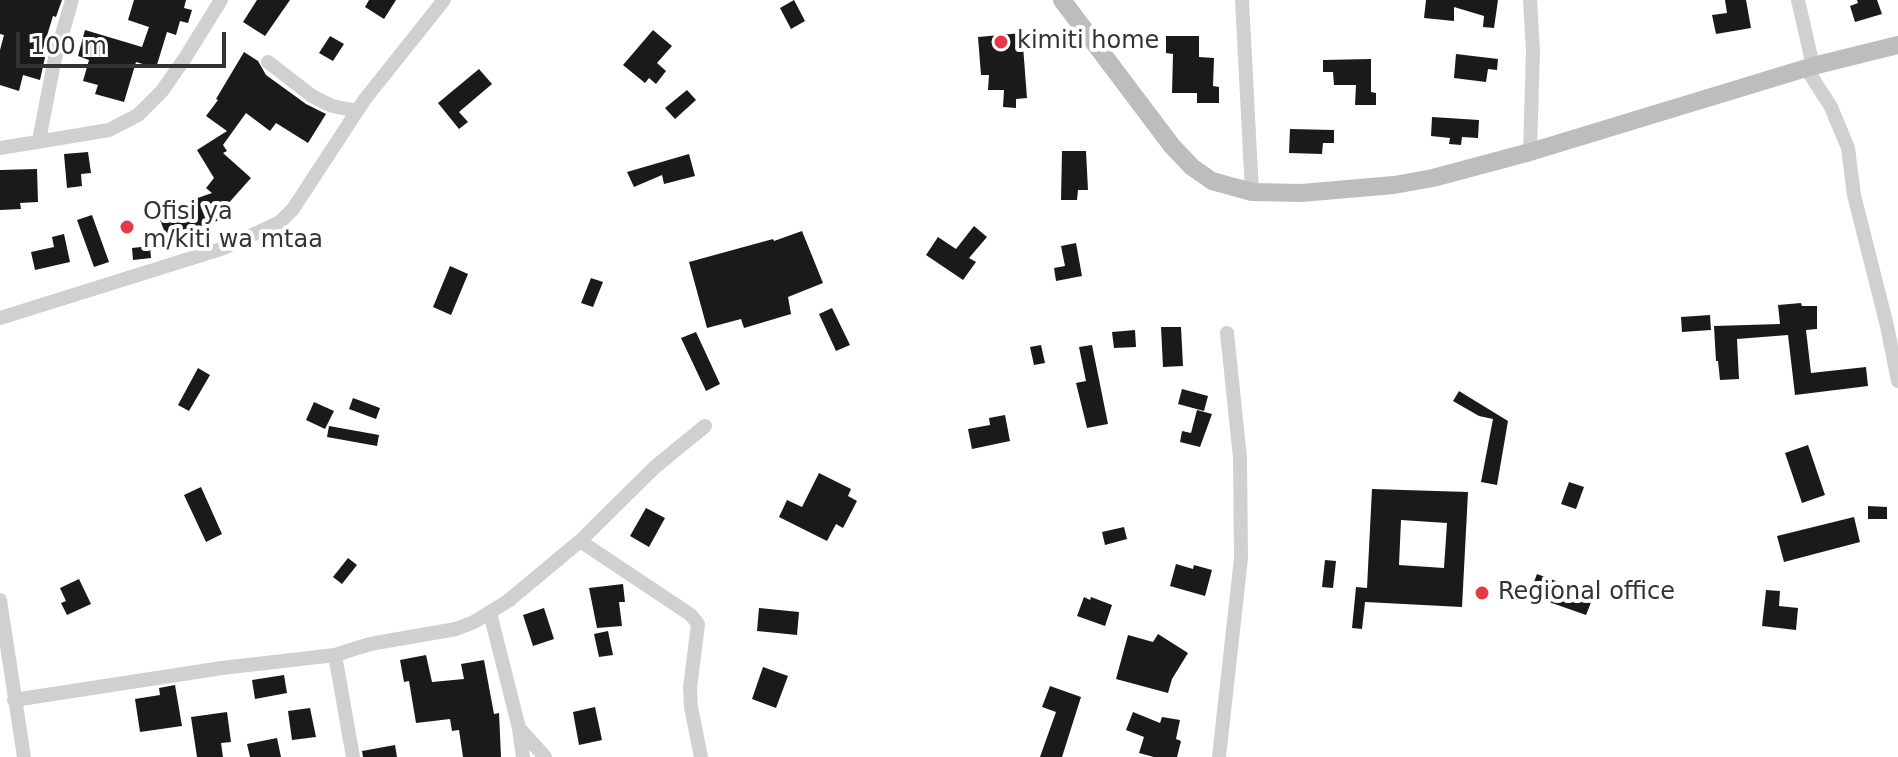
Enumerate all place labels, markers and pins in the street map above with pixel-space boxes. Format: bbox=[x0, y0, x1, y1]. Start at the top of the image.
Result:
place label: kimiti home bbox=[1017, 28, 1159, 56]
marker: kimiti home bbox=[992, 33, 1010, 51]
place label: Ofisi ya m/kiti wa mtaa bbox=[143, 199, 323, 255]
marker: Ofisi ya m/kiti wa mtaa bbox=[118, 218, 136, 236]
place label: Regional office bbox=[1498, 579, 1675, 607]
marker: Regional office bbox=[1473, 584, 1491, 602]

